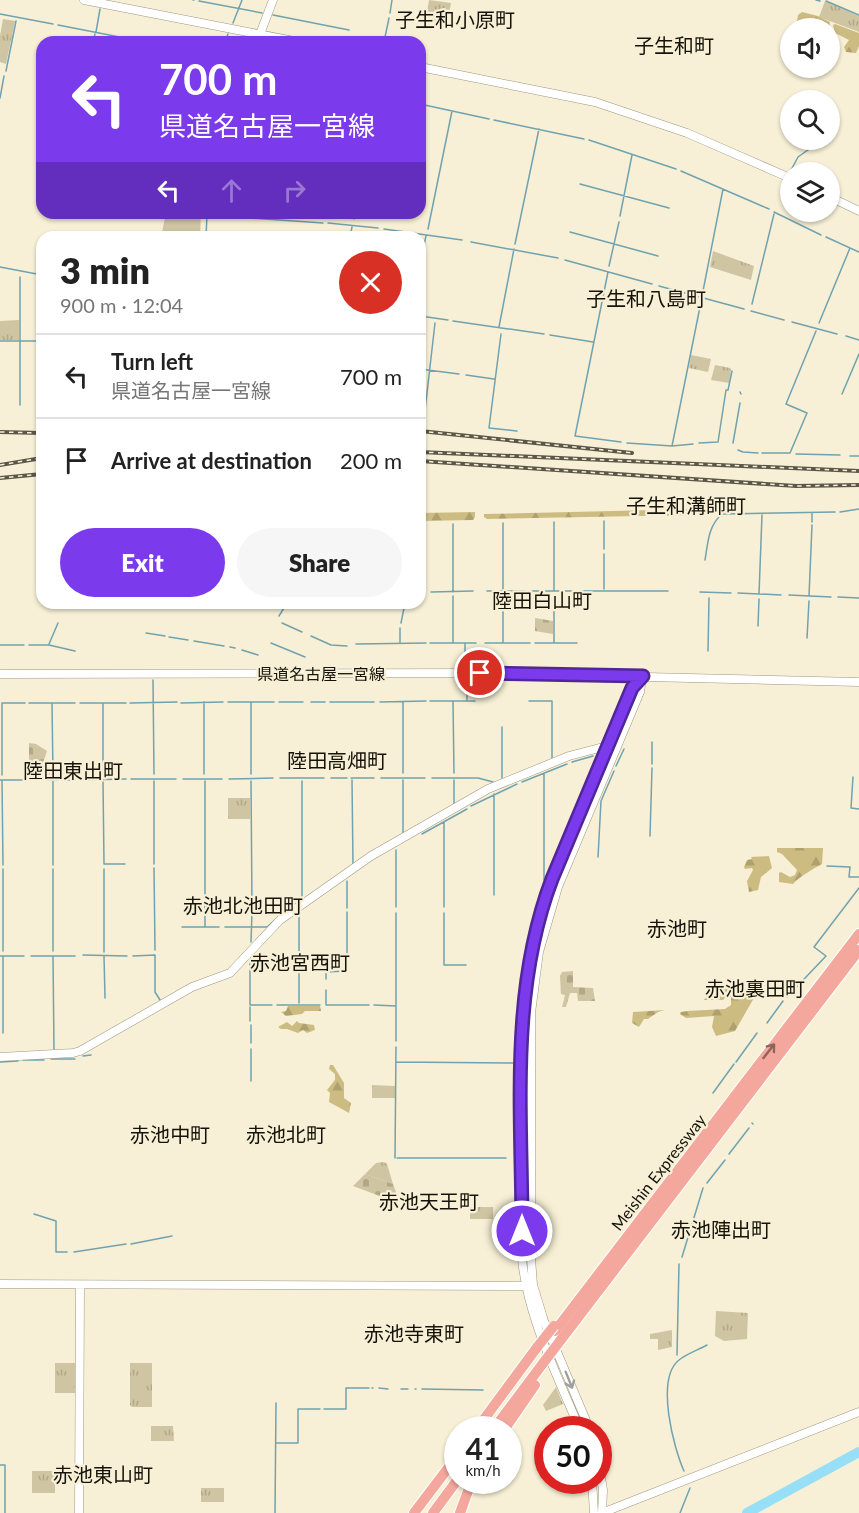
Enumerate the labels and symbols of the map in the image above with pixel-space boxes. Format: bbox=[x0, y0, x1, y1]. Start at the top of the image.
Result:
district label: 子生和小原町 bbox=[395, 7, 515, 31]
district label: 子生和町 bbox=[634, 33, 714, 57]
district label: 子生和八島町 bbox=[586, 286, 706, 310]
district label: 子生和溝師町 bbox=[626, 493, 746, 517]
district label: 陸田白山町 bbox=[492, 588, 592, 612]
pin bbox=[454, 647, 505, 698]
street label: 県道名古屋一宮線 bbox=[257, 664, 385, 683]
district label: 陸田高畑町 bbox=[287, 748, 387, 772]
district label: 陸田東出町 bbox=[23, 758, 123, 782]
district label: 赤池北池田町 bbox=[183, 893, 303, 917]
district label: 赤池町 bbox=[647, 916, 707, 940]
district label: 赤池宮西町 bbox=[250, 950, 350, 974]
district label: 赤池裏田町 bbox=[705, 976, 805, 1000]
one-way arrow bbox=[763, 1043, 776, 1059]
street label: Meishin Expressway bbox=[607, 1110, 710, 1234]
district label: 赤池中町 bbox=[130, 1122, 210, 1146]
district label: 赤池北町 bbox=[246, 1122, 326, 1146]
district label: 赤池天王町 bbox=[379, 1189, 479, 1213]
position arrow bbox=[490, 1199, 554, 1263]
district label: 赤池陣出町 bbox=[671, 1217, 771, 1241]
district label: 赤池寺東町 bbox=[364, 1321, 464, 1345]
one-way arrow bbox=[564, 1370, 575, 1389]
speed limit sign: 50 bbox=[534, 1416, 612, 1494]
district label: 赤池東山町 bbox=[53, 1462, 153, 1486]

